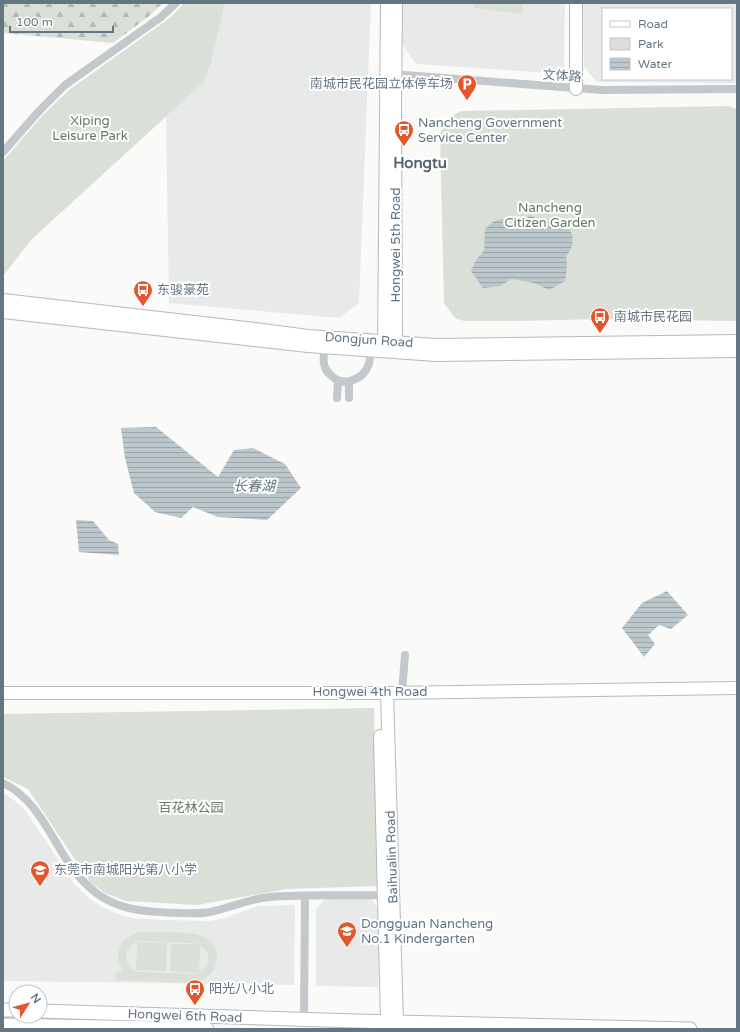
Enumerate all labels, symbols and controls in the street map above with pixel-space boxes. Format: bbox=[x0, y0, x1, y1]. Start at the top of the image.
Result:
scale bar bbox=[10, 8, 113, 34]
legend bbox=[602, 8, 732, 80]
text: 100 m bbox=[16, 15, 53, 29]
text: Road bbox=[638, 17, 668, 31]
text: Park bbox=[638, 37, 664, 51]
text: Water bbox=[638, 57, 673, 71]
street label: 文体路 bbox=[542, 67, 582, 85]
parking icon: 南城市民花园立体停车场 bbox=[456, 73, 478, 101]
place label: 南城市民花园立体停车场 bbox=[310, 76, 453, 92]
park label: Xiping Leisure Park bbox=[52, 113, 128, 144]
place label: Nancheng Government Service Center bbox=[418, 115, 562, 146]
bus stop icon: Nancheng Government Service Center bbox=[393, 119, 415, 147]
district label: Hongtu bbox=[393, 154, 447, 173]
street label: Hongwei 5th Road bbox=[388, 188, 404, 302]
park label: Nancheng Citizen Garden bbox=[504, 200, 596, 231]
bus stop icon: 东骏豪苑 bbox=[132, 279, 154, 307]
place label: 东骏豪苑 bbox=[157, 282, 209, 298]
bus stop icon: 南城市民花园 bbox=[589, 306, 611, 334]
place label: 南城市民花园 bbox=[614, 309, 692, 325]
street label: Dongjun Road bbox=[324, 329, 414, 351]
water label: 长春湖 bbox=[233, 478, 277, 495]
street label: Hongwei 4th Road bbox=[313, 684, 427, 700]
park label: 百花林公园 bbox=[158, 800, 224, 816]
street label: Baihualin Road bbox=[382, 810, 402, 904]
school or university icon: 东莞市南城阳光第八小学 bbox=[29, 859, 51, 887]
place label: 东莞市南城阳光第八小学 bbox=[54, 862, 197, 878]
place label: Dongguan Nancheng No.1 Kindergarten bbox=[361, 916, 493, 947]
school or university icon: Dongguan Nancheng No.1 Kindergarten bbox=[336, 920, 358, 948]
bus stop icon: 阳光八小北 bbox=[184, 978, 206, 1006]
place label: 阳光八小北 bbox=[209, 981, 274, 997]
north arrow bbox=[8, 984, 48, 1024]
text: N bbox=[28, 991, 44, 1006]
street label: Hongwei 6th Road bbox=[127, 1006, 243, 1026]

